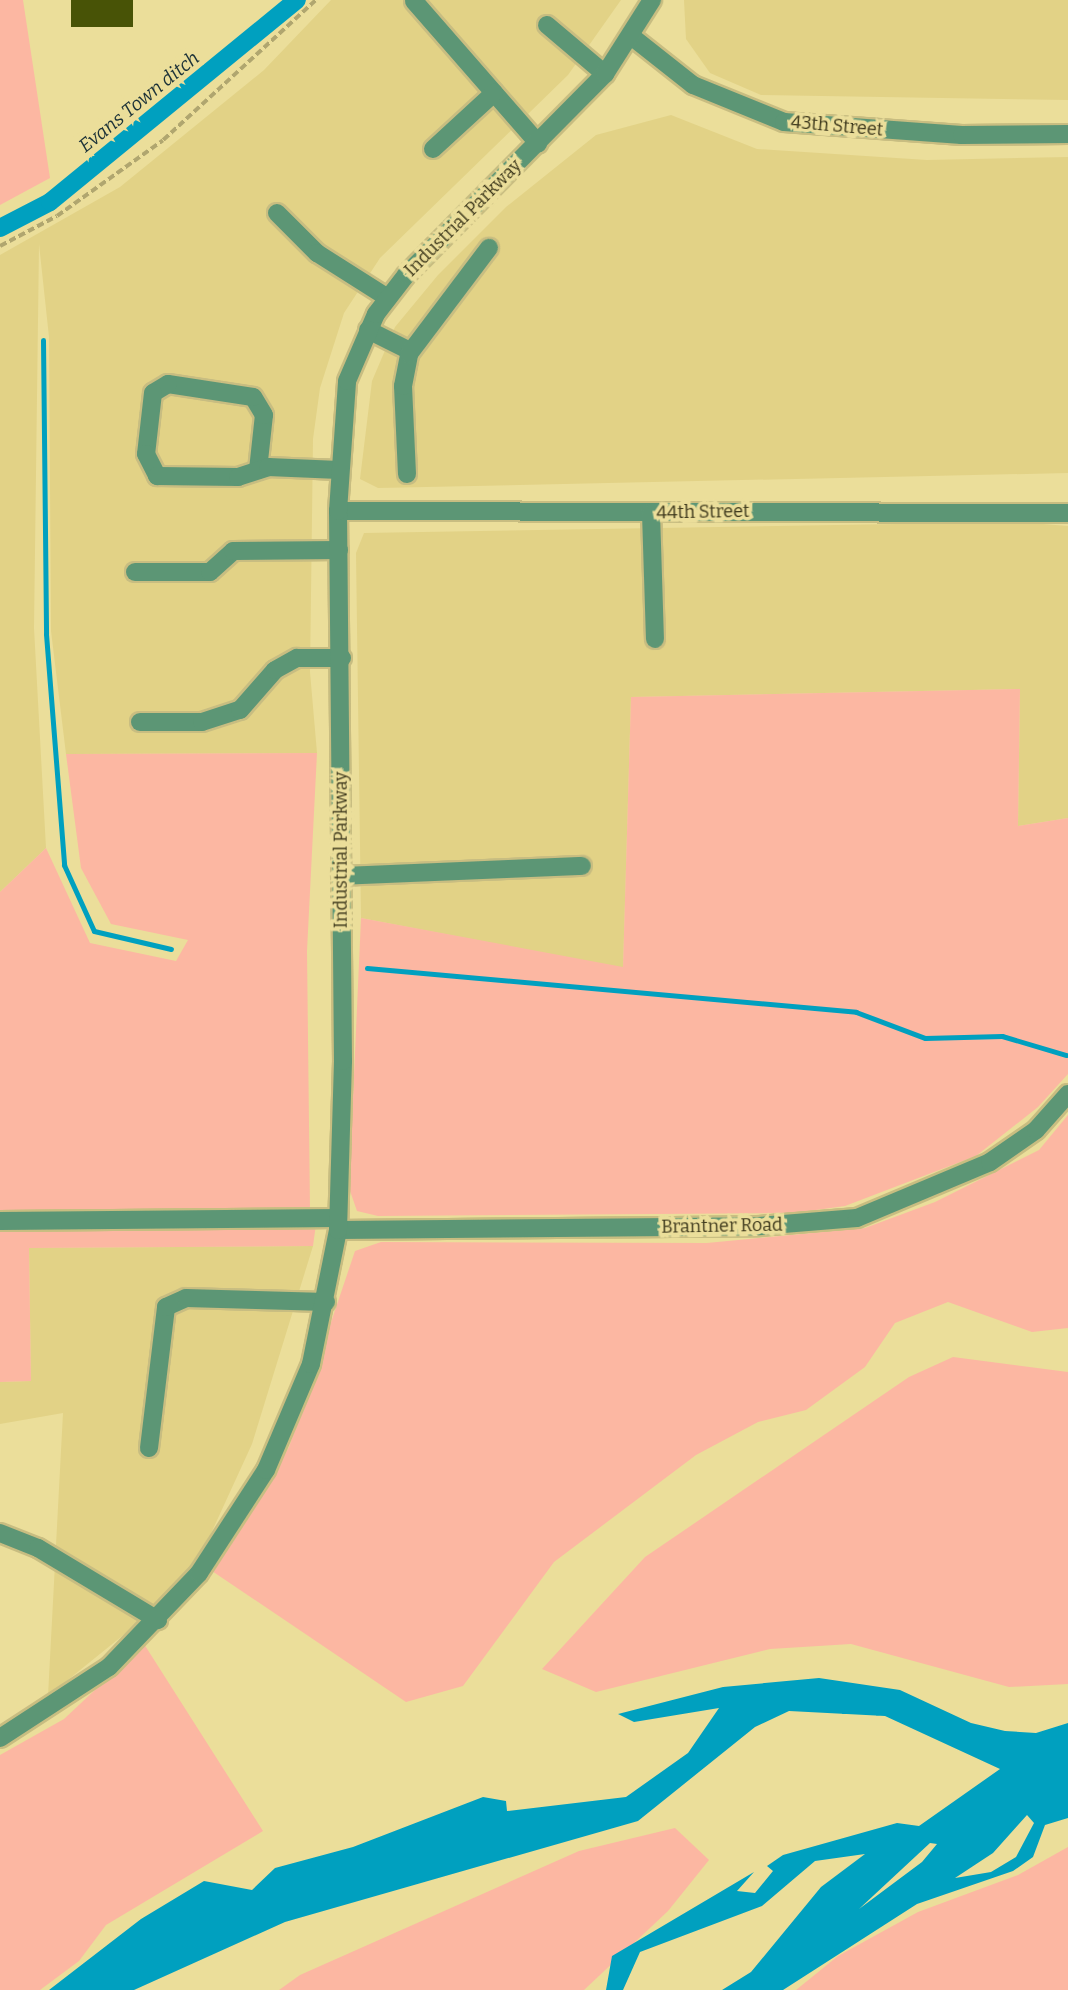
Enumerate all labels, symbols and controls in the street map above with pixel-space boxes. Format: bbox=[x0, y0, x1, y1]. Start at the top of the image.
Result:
water label: Evans Town ditch bbox=[74, 47, 204, 157]
street label: 43th Street bbox=[790, 111, 884, 141]
street label: Industrial Parkway bbox=[400, 155, 526, 281]
street label: 44th Street bbox=[656, 500, 750, 524]
street label: Industrial Parkway bbox=[330, 772, 352, 928]
street label: Brantner Road bbox=[661, 1214, 783, 1238]

